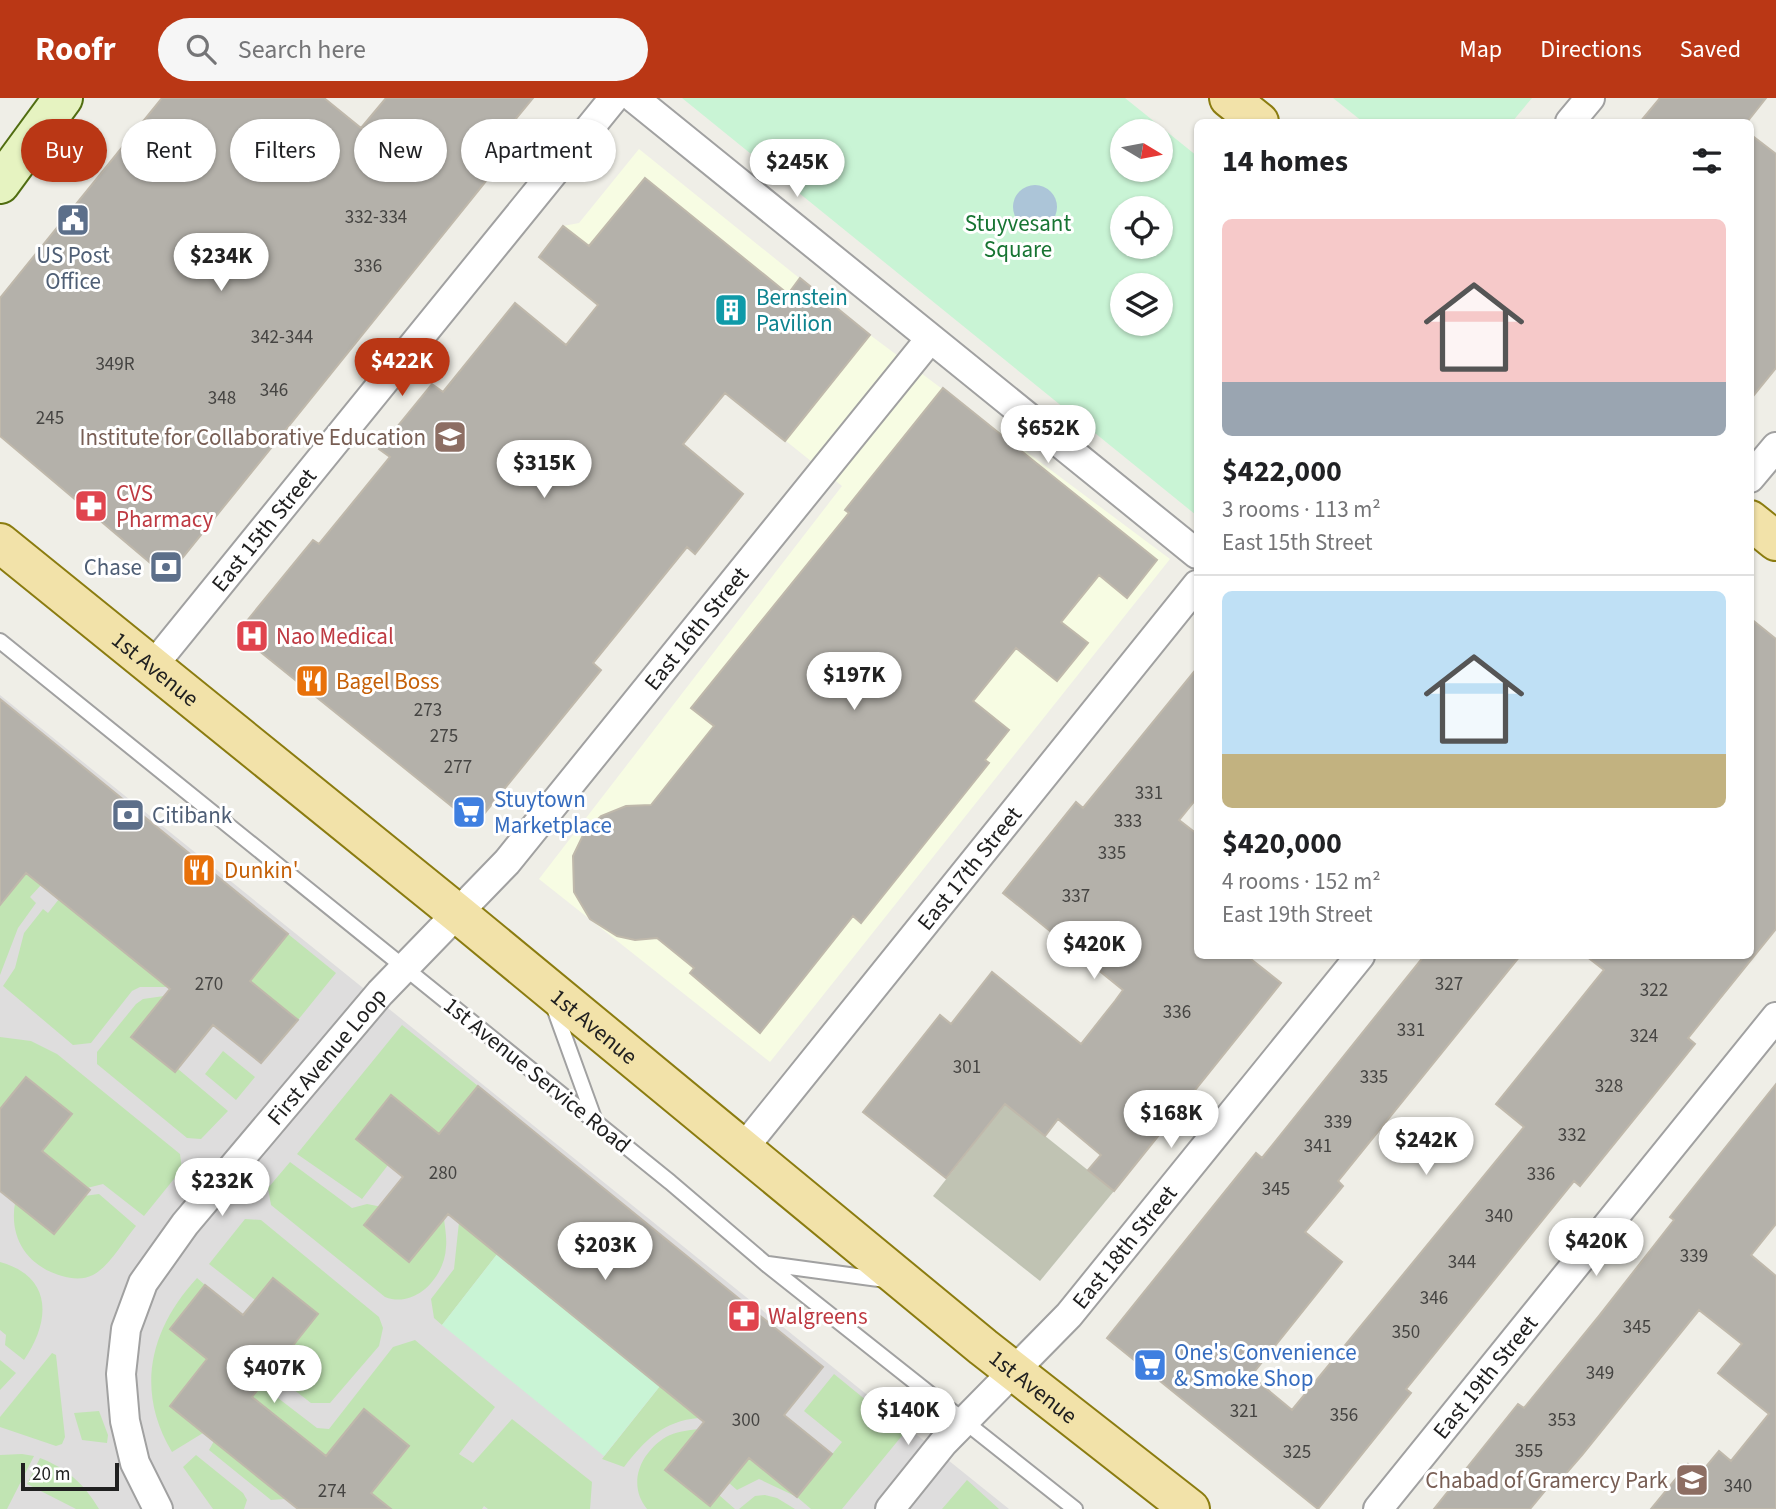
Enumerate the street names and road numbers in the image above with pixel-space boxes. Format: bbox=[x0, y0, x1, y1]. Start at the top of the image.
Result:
street label: East 15th Street bbox=[203, 460, 324, 599]
street label: East 16th Street bbox=[636, 559, 756, 697]
street label: 1st Avenue bbox=[105, 623, 206, 714]
street label: East 17th Street bbox=[909, 799, 1029, 937]
street label: First Avenue Loop bbox=[259, 980, 394, 1132]
street label: 1st Avenue bbox=[544, 980, 645, 1072]
street label: 1st Avenue Service Road bbox=[436, 989, 638, 1161]
street label: East 18th Street bbox=[1064, 1178, 1185, 1316]
street label: East 19th Street bbox=[1425, 1308, 1545, 1446]
street label: 1st Avenue bbox=[982, 1341, 1085, 1432]

